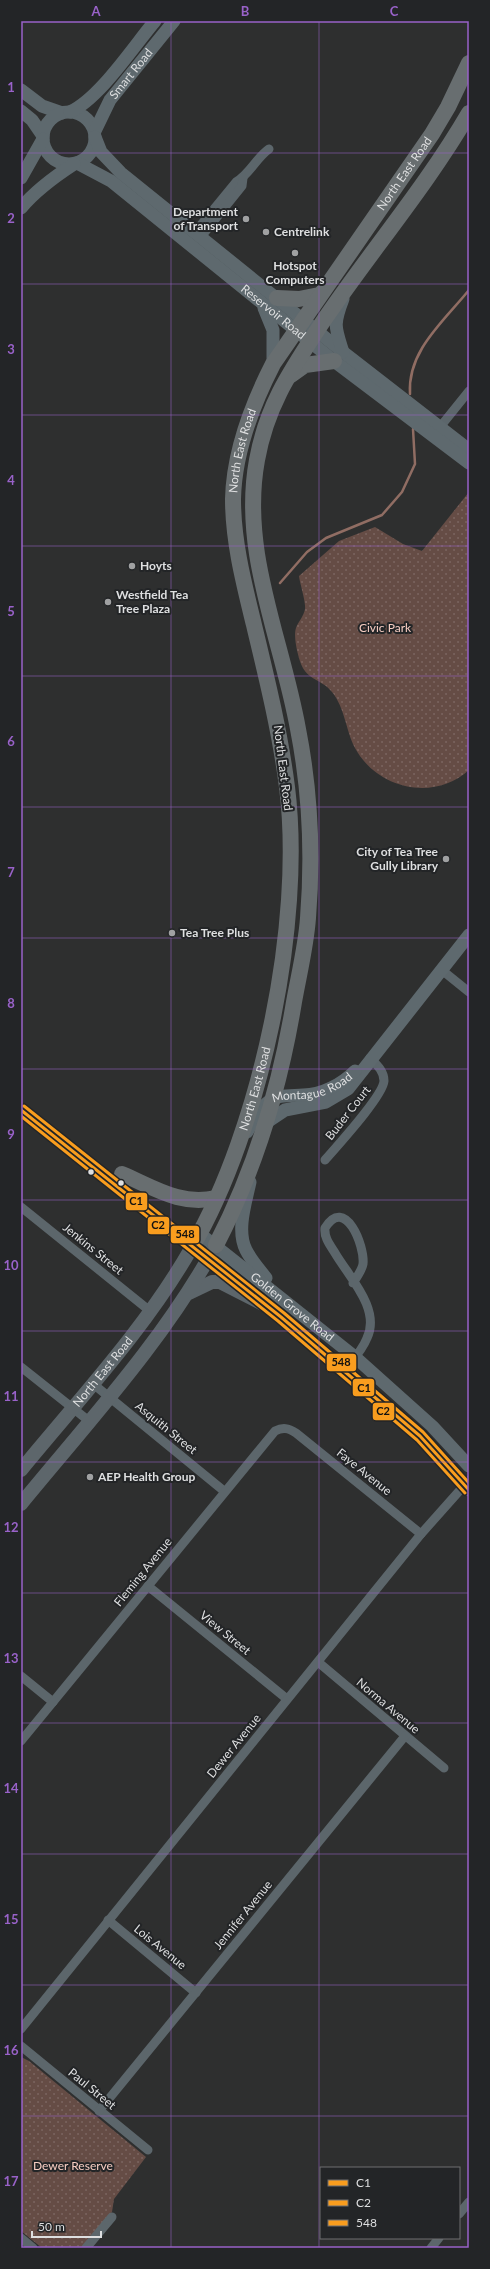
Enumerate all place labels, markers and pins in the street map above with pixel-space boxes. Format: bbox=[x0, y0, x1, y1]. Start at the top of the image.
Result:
place label: Department of Transport bbox=[173, 204, 239, 233]
marker: Department of Transport bbox=[241, 214, 251, 224]
place label: Centrelink bbox=[274, 224, 330, 239]
marker: Centrelink bbox=[261, 227, 271, 237]
marker: Hotspot Computers bbox=[290, 248, 300, 258]
place label: Hotspot Computers bbox=[266, 258, 324, 287]
place label: Hoyts bbox=[140, 558, 172, 573]
marker: Hoyts bbox=[127, 561, 137, 571]
place label: Westfield Tea Tree Plaza bbox=[116, 587, 188, 616]
marker: Westfield Tea Tree Plaza bbox=[103, 597, 113, 607]
place label: City of Tea Tree Gully Library bbox=[356, 844, 439, 873]
marker: City of Tea Tree Gully Library bbox=[441, 854, 451, 864]
place label: Tea Tree Plus bbox=[180, 925, 249, 940]
marker: Tea Tree Plus bbox=[167, 928, 177, 938]
unlabelled marker bbox=[86, 1167, 96, 1177]
unlabelled marker bbox=[116, 1178, 126, 1188]
place label: AEP Health Group bbox=[97, 1469, 196, 1484]
marker: AEP Health Group bbox=[85, 1472, 95, 1482]

